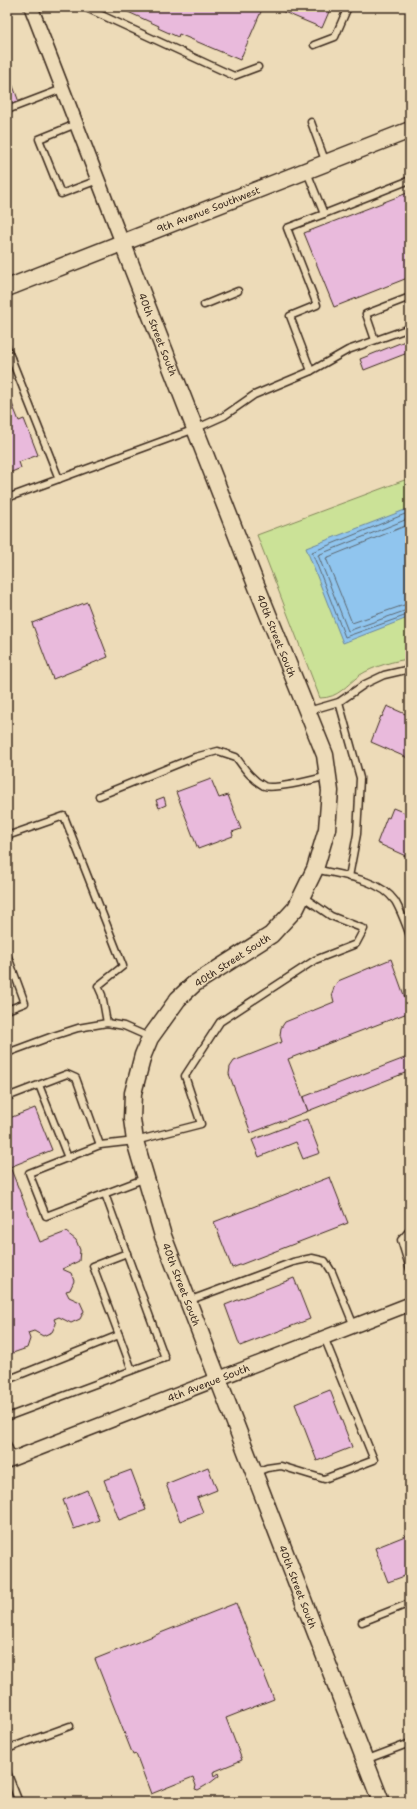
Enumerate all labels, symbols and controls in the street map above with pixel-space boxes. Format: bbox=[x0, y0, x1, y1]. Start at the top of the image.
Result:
street label: 9th Avenue Southwest bbox=[155, 183, 262, 236]
street label: 40th Street South bbox=[135, 291, 180, 378]
street label: 40th Street South bbox=[254, 592, 299, 679]
street label: 40th Street South bbox=[192, 931, 273, 990]
street label: 40th Street South bbox=[159, 1241, 203, 1328]
street label: 4th Avenue South bbox=[165, 1361, 251, 1405]
street label: 40th Street South bbox=[276, 1543, 320, 1630]

